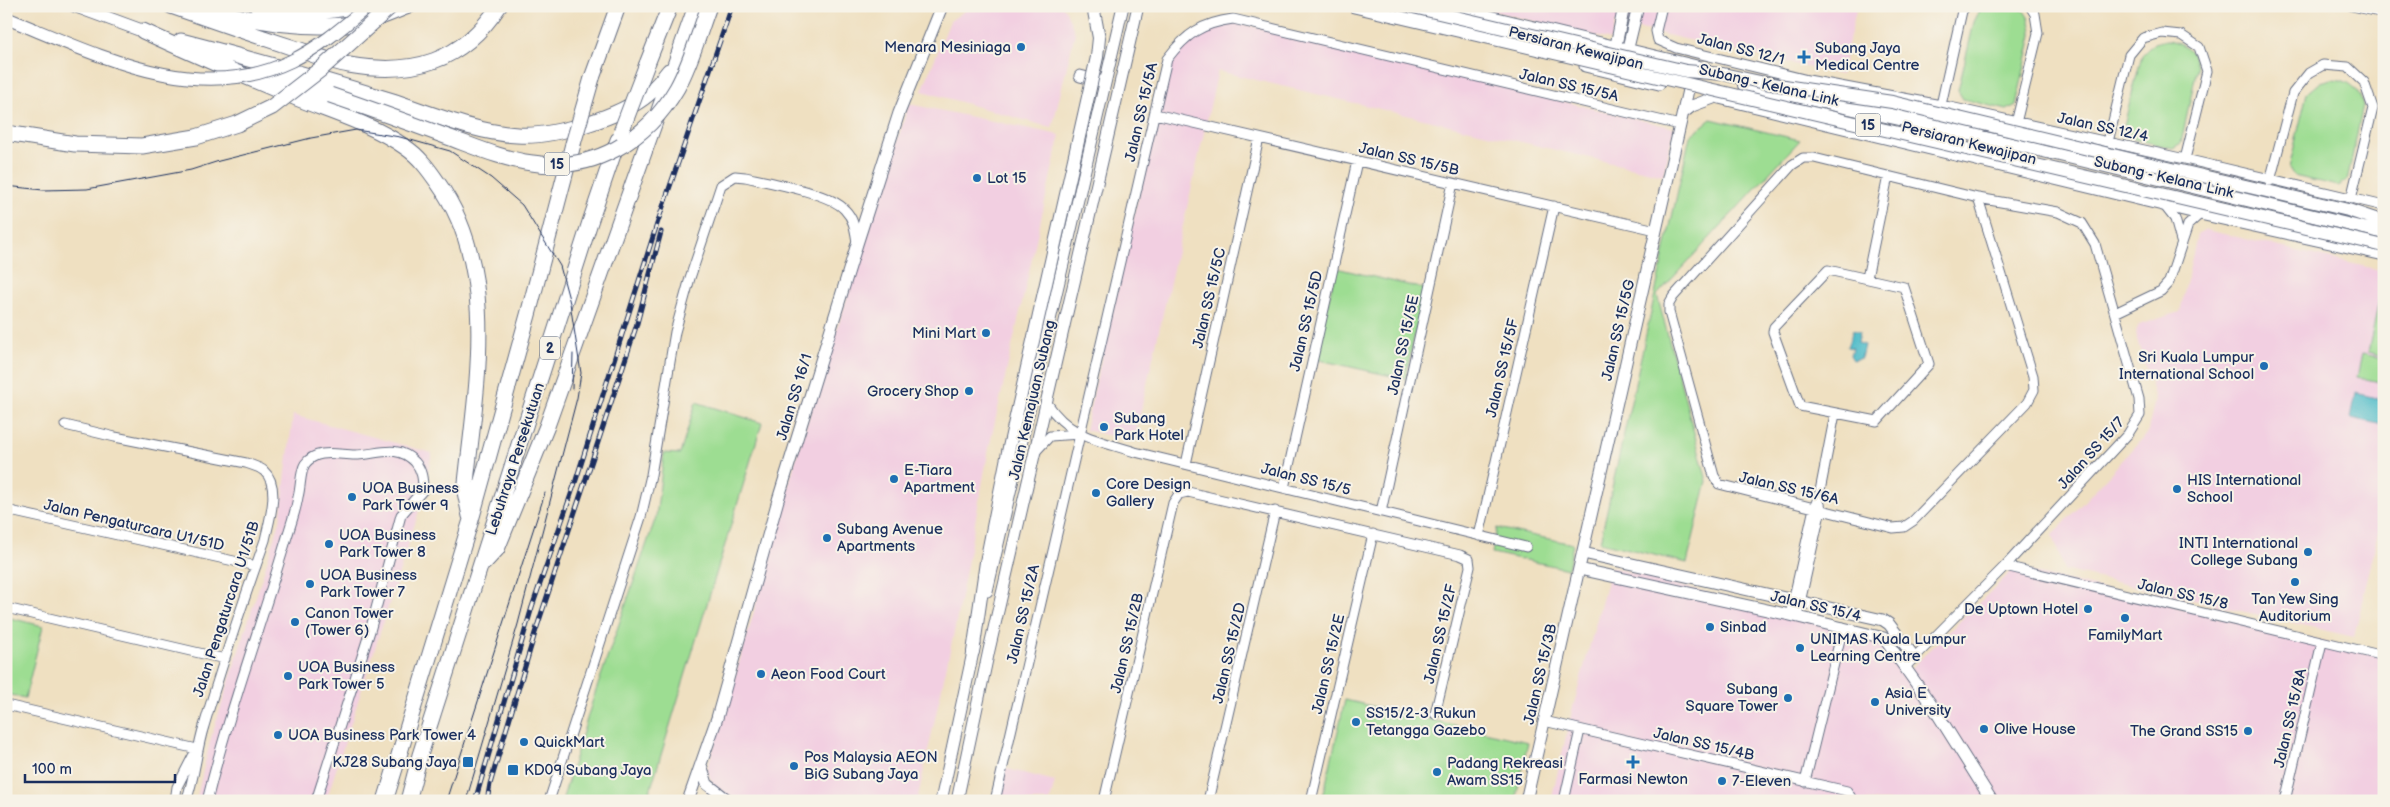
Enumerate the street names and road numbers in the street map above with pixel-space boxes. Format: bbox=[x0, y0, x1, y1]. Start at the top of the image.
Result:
street label: Persiaran Kewajipan bbox=[1506, 23, 1645, 74]
street label: Jalan SS 12/1 bbox=[1695, 29, 1787, 70]
street label: Jalan SS 15/5A bbox=[1121, 60, 1162, 164]
street label: Subang - Kelana Link bbox=[1697, 60, 1841, 111]
street label: Jalan SS 15/5A bbox=[1517, 65, 1621, 106]
street label: Jalan SS 12/4 bbox=[2056, 109, 2150, 146]
road number: 15 bbox=[1856, 114, 1880, 136]
street label: Persiaran Kewajipan bbox=[1899, 118, 2038, 169]
street label: Jalan SS 15/5B bbox=[1357, 139, 1461, 180]
road number: 15 bbox=[544, 152, 570, 175]
street label: Subang - Kelana Link bbox=[2092, 152, 2236, 203]
street label: Jalan SS 15/5C bbox=[1189, 246, 1230, 350]
street label: Jalan SS 15/5D bbox=[1286, 269, 1327, 373]
street label: Jalan SS 15/5G bbox=[1598, 278, 1639, 383]
street label: Jalan SS 15/5E bbox=[1384, 293, 1423, 397]
street label: Jalan SS 15/5F bbox=[1482, 317, 1523, 419]
street label: Jalan Kemajuan Subang bbox=[1005, 318, 1060, 482]
road number: 2 bbox=[540, 336, 560, 359]
street label: Jalan SS 16/1 bbox=[772, 351, 817, 443]
street label: Lebuhraya Persekutuan bbox=[482, 380, 549, 538]
street label: Jalan SS 15/7 bbox=[2054, 413, 2129, 493]
street label: Jalan SS 15/5 bbox=[1259, 459, 1353, 500]
street label: Jalan SS 15/6A bbox=[1737, 468, 1841, 509]
street label: Jalan Pengaturcara U1/51D bbox=[42, 495, 226, 556]
street label: Jalan Pengaturcara U1/51B bbox=[189, 519, 264, 700]
street label: Jalan SS 15/2A bbox=[1003, 562, 1044, 666]
street label: Jalan SS 15/8 bbox=[2136, 575, 2230, 614]
street label: Jalan SS 15/2F bbox=[1420, 583, 1461, 686]
street label: Jalan SS 15/4 bbox=[1769, 587, 1863, 626]
street label: Jalan SS 15/2B bbox=[1107, 591, 1148, 695]
street label: Jalan SS 15/2D bbox=[1209, 601, 1250, 705]
street label: Jalan SS 15/2E bbox=[1308, 612, 1349, 716]
street label: Jalan SS 15/3B bbox=[1520, 622, 1561, 726]
street label: Jalan SS 15/8A bbox=[2270, 666, 2311, 770]
street label: Jalan SS 15/4B bbox=[1652, 724, 1756, 765]

